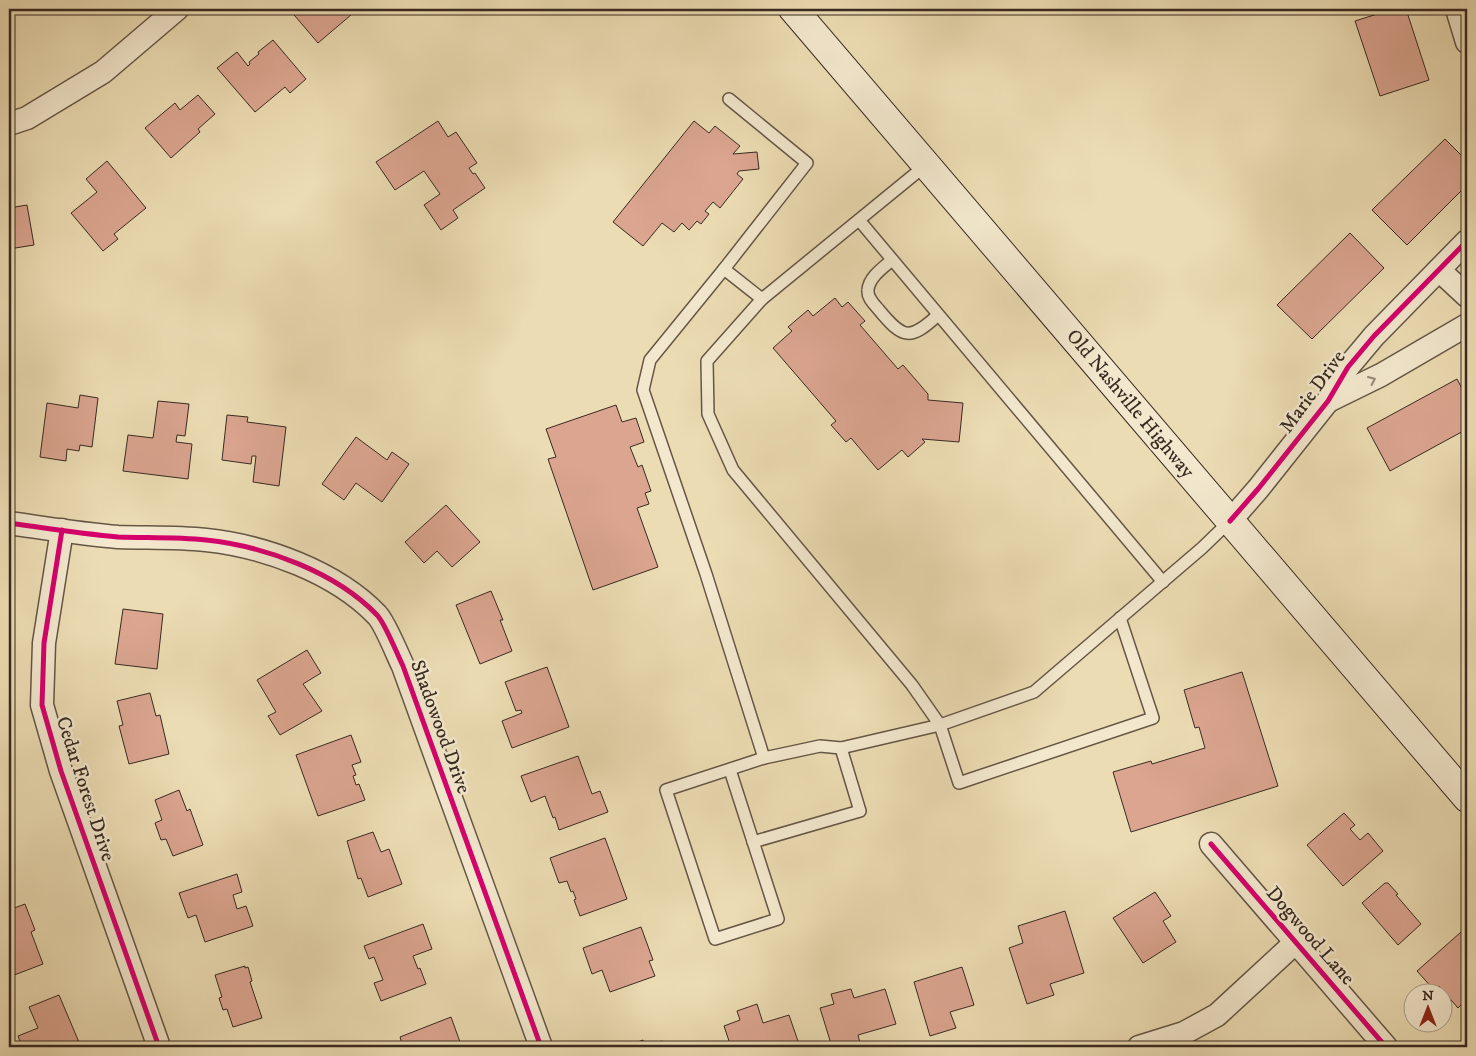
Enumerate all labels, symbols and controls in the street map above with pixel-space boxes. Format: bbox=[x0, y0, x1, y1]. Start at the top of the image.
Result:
street label: Old Nashville Highway bbox=[1060, 324, 1200, 484]
street label: Marie Drive bbox=[1275, 346, 1351, 438]
one-way arrow bbox=[1367, 375, 1376, 386]
street label: Shadowood Drive bbox=[404, 657, 476, 797]
street label: Cedar Forest Drive bbox=[50, 713, 120, 865]
street label: Dogwood Lane bbox=[1260, 881, 1360, 991]
north arrow bbox=[1404, 984, 1454, 1034]
text: N bbox=[1422, 987, 1434, 1005]

